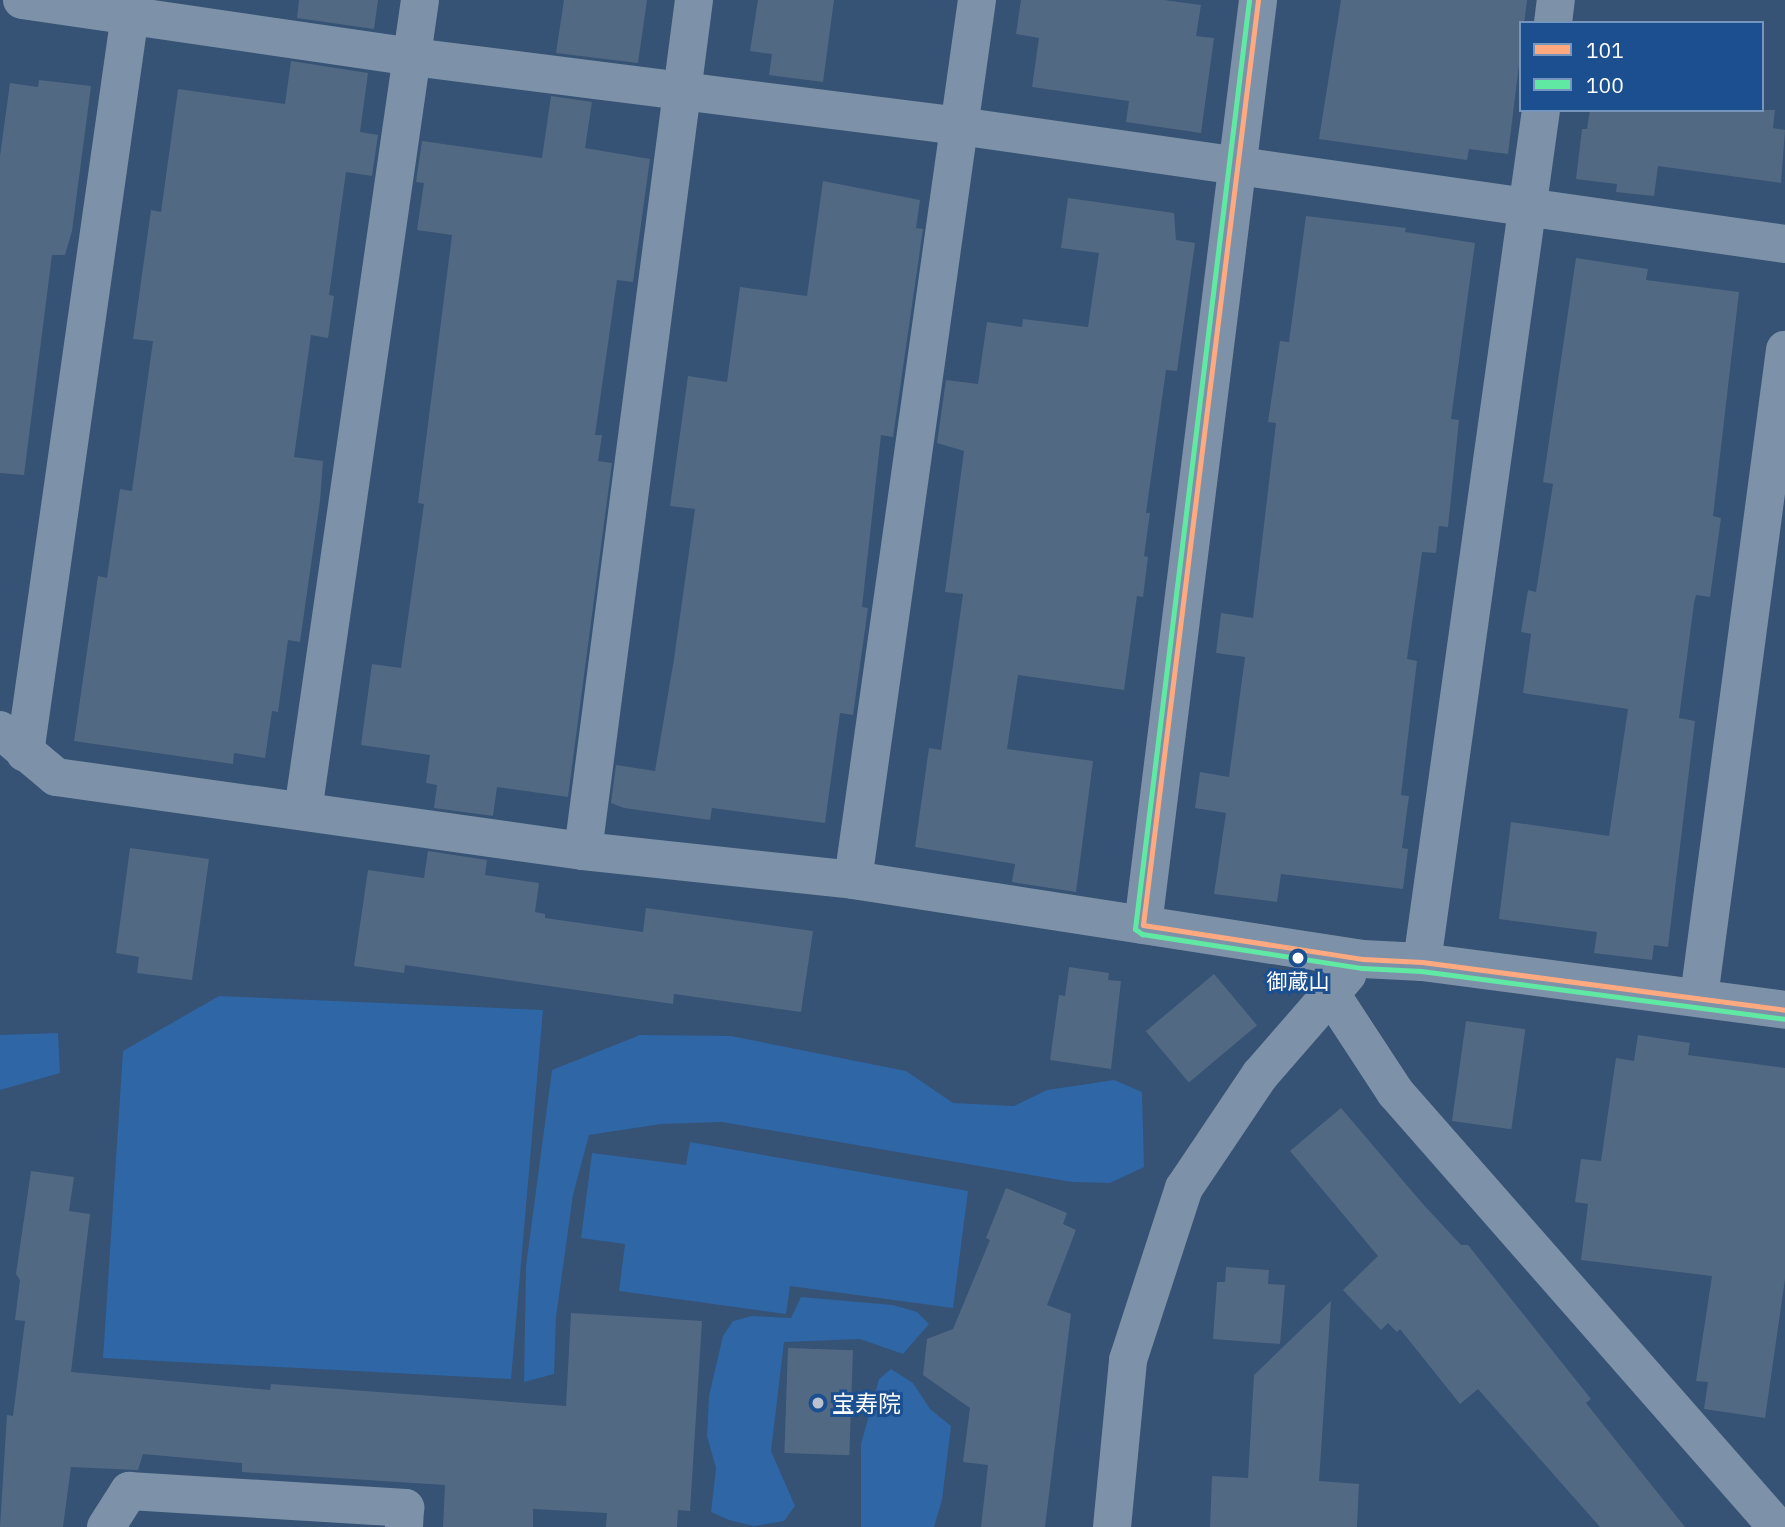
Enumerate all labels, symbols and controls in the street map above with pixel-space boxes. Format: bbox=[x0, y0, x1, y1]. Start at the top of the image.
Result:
legend bbox=[1519, 21, 1764, 112]
text: 101 bbox=[1586, 36, 1624, 64]
text: 100 bbox=[1586, 71, 1624, 99]
marker: 御蔵山 bbox=[1291, 951, 1305, 965]
place label: 御蔵山 bbox=[1267, 968, 1329, 994]
place label: 宝寿院 bbox=[832, 1389, 901, 1417]
marker: 宝寿院 bbox=[810, 1395, 826, 1411]

